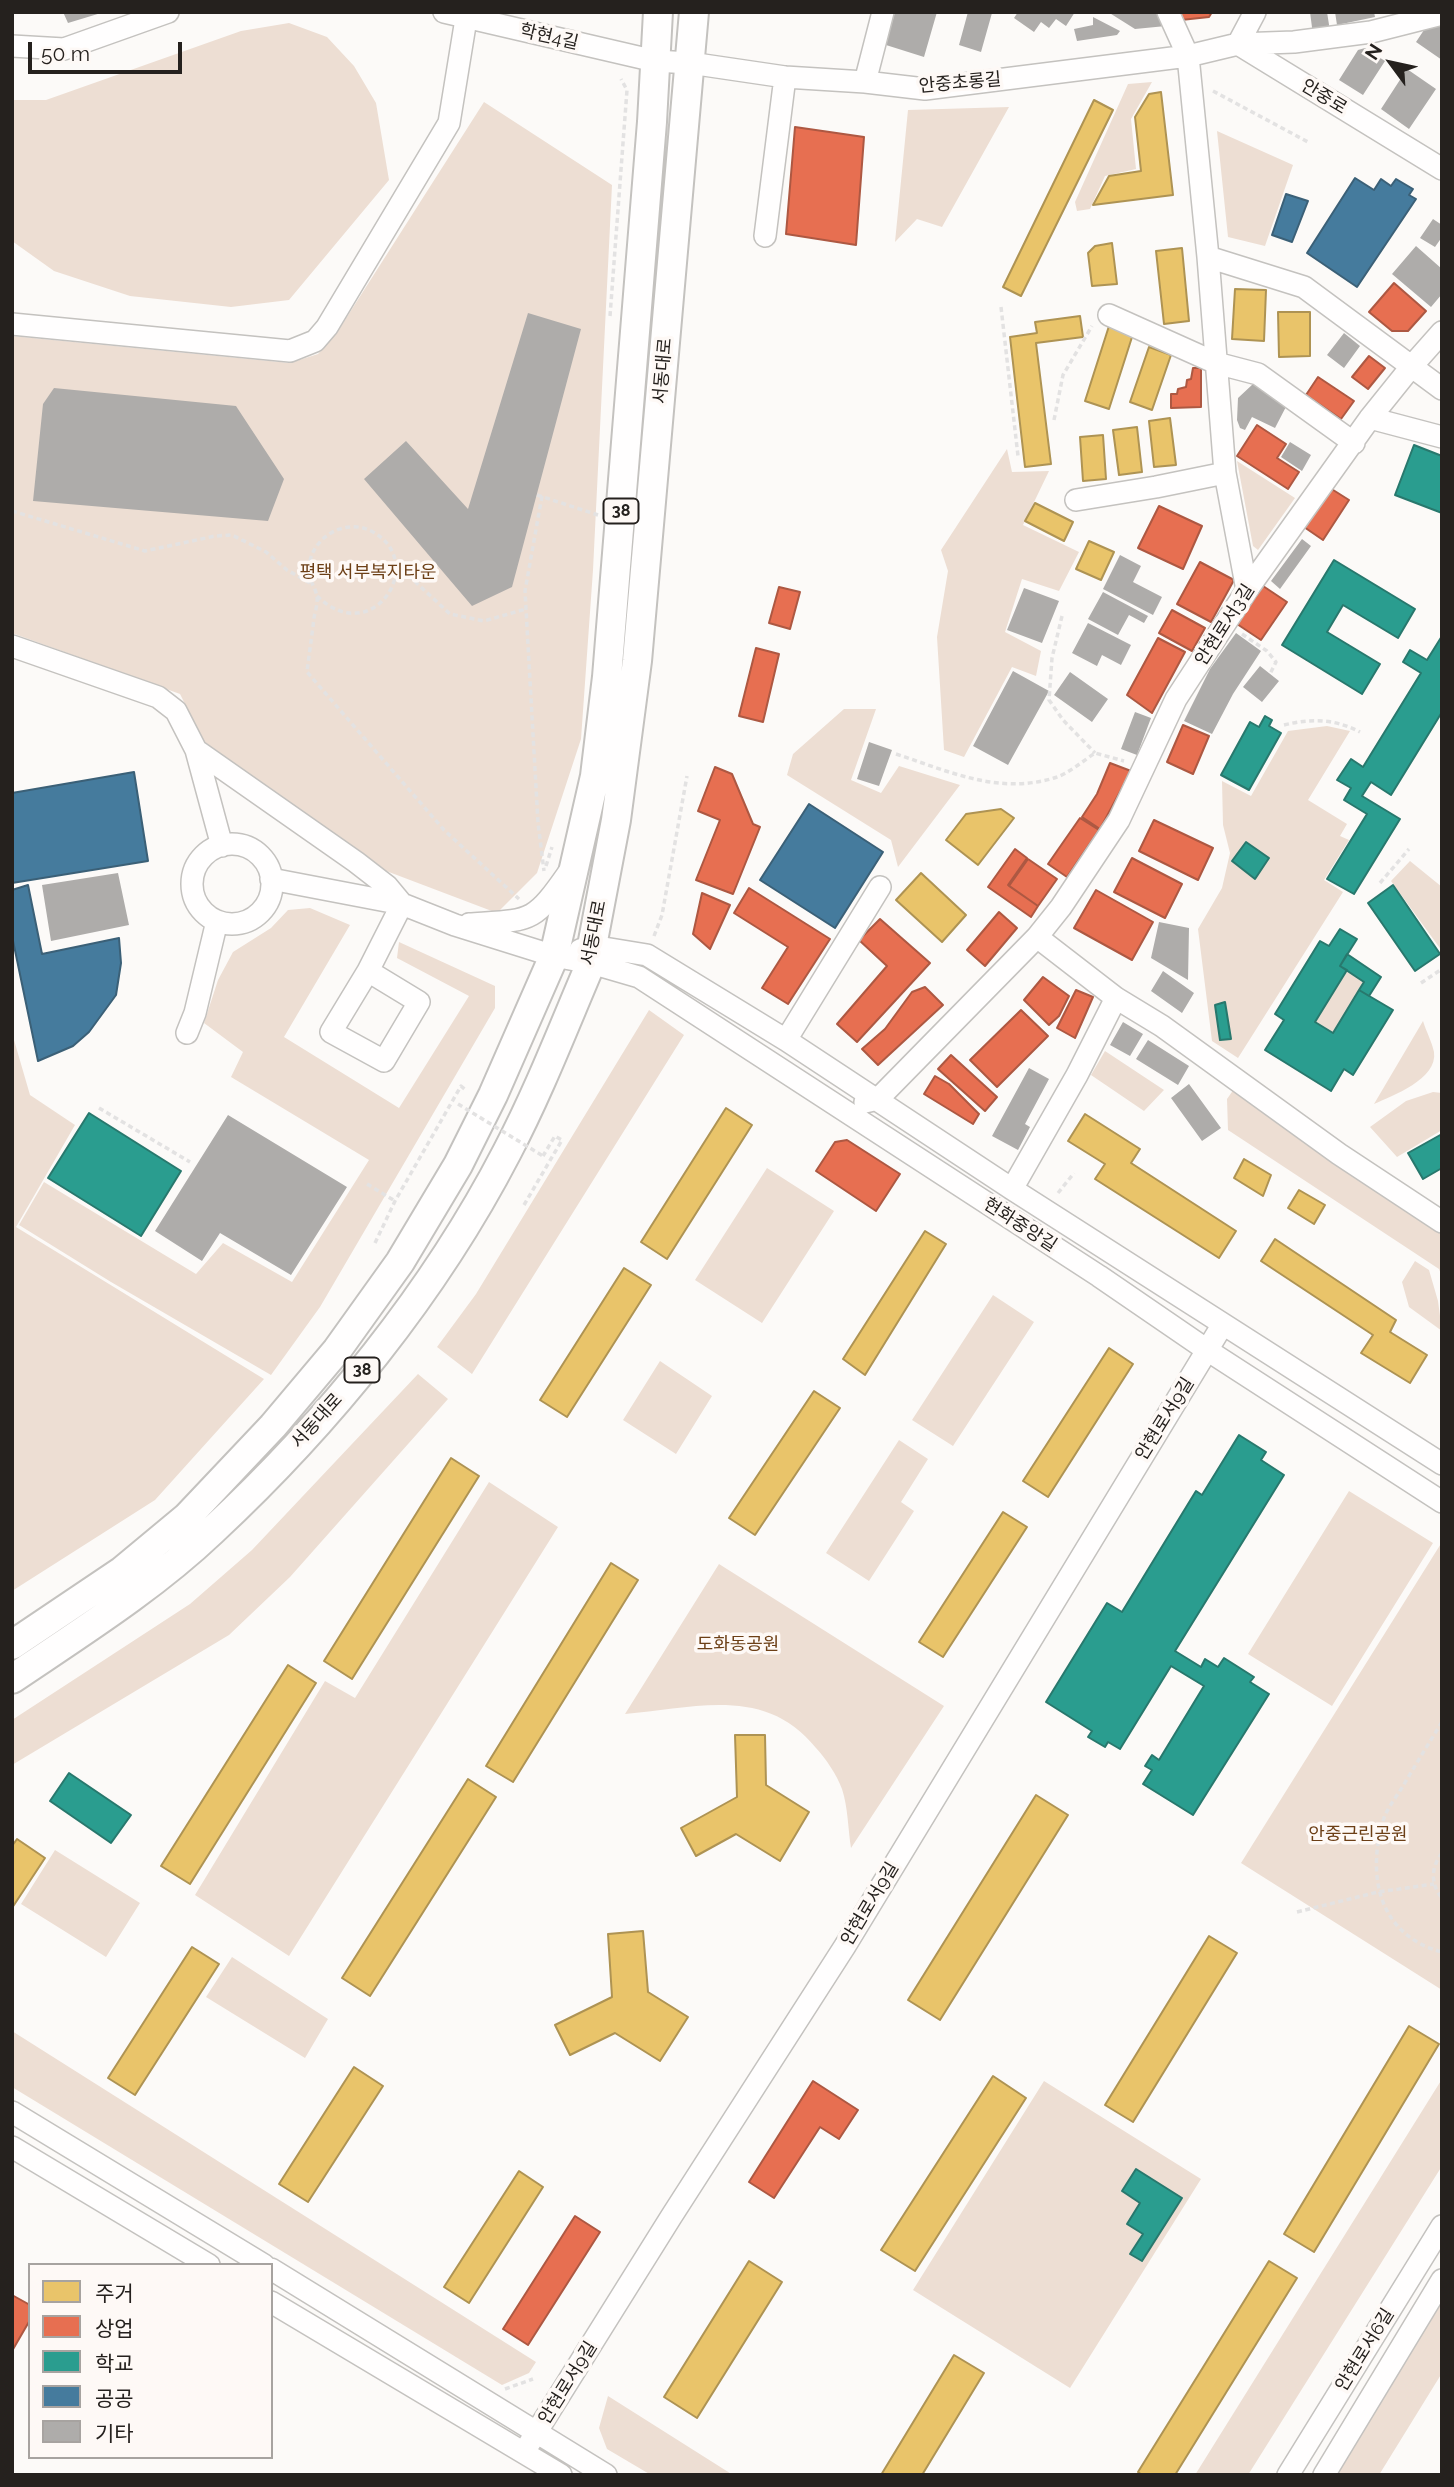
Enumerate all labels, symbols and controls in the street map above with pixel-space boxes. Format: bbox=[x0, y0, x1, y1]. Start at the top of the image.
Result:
street label: 학현4길 bbox=[518, 20, 580, 54]
scale bar bbox=[32, 28, 186, 72]
north arrow bbox=[1356, 28, 1426, 98]
text: N bbox=[1360, 39, 1387, 64]
text: 50 m bbox=[41, 41, 90, 66]
street label: 안중초롱길 bbox=[918, 69, 1002, 97]
street label: 안중로 bbox=[1297, 75, 1351, 119]
street label: 서동대로 bbox=[649, 337, 677, 405]
road number: 38 bbox=[604, 498, 638, 524]
park label: 평택 서부복지타운 bbox=[299, 562, 437, 584]
street label: 안현로서3길 bbox=[1191, 580, 1259, 670]
street label: 서동대로 bbox=[577, 898, 611, 968]
street label: 현화중앙길 bbox=[979, 1193, 1061, 1257]
road number: 38 bbox=[344, 1358, 380, 1382]
street label: 안현로서9길 bbox=[1131, 1374, 1199, 1464]
street label: 서동대로 bbox=[287, 1389, 347, 1453]
park label: 도화동공원 bbox=[697, 1634, 779, 1656]
park label: 안중근린공원 bbox=[1308, 1824, 1408, 1846]
street label: 안현로서9길 bbox=[837, 1858, 903, 1950]
legend bbox=[28, 2263, 273, 2459]
text: 주거 bbox=[95, 2281, 134, 2306]
street label: 안현로서6길 bbox=[1331, 2305, 1399, 2395]
text: 상업 bbox=[95, 2316, 134, 2341]
street label: 안현로서9길 bbox=[534, 2338, 602, 2428]
text: 학교 bbox=[95, 2351, 134, 2376]
text: 공공 bbox=[95, 2386, 134, 2411]
text: 기타 bbox=[95, 2421, 134, 2446]

